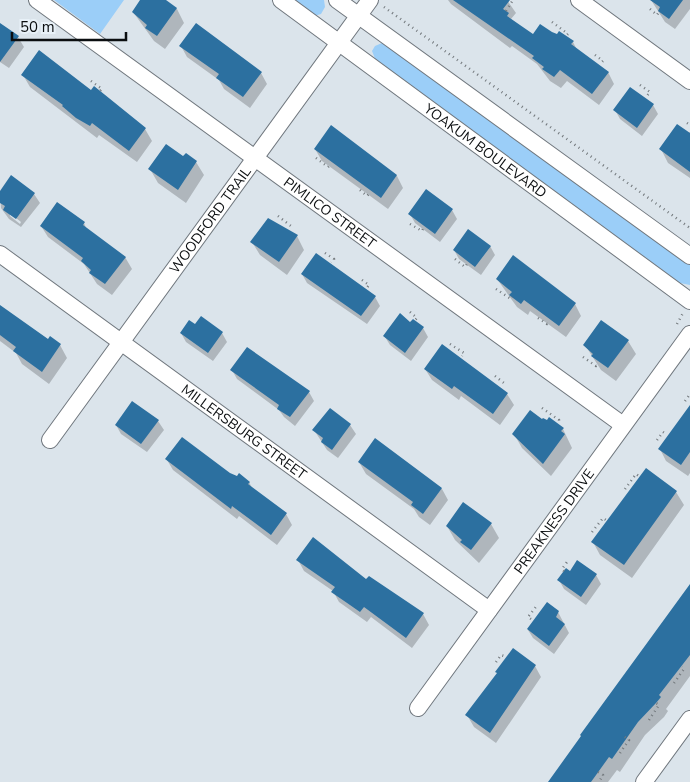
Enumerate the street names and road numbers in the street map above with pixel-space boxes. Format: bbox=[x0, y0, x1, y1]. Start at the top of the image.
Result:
street label: YOAKUM BOULEVARD bbox=[419, 99, 550, 202]
street label: WOODFORD TRAIL bbox=[165, 163, 256, 278]
street label: PIMLICO STREET bbox=[280, 173, 380, 253]
street label: MILLERSBURG STREET bbox=[177, 380, 311, 484]
street label: PREAKNESS DRIVE bbox=[510, 465, 599, 578]

